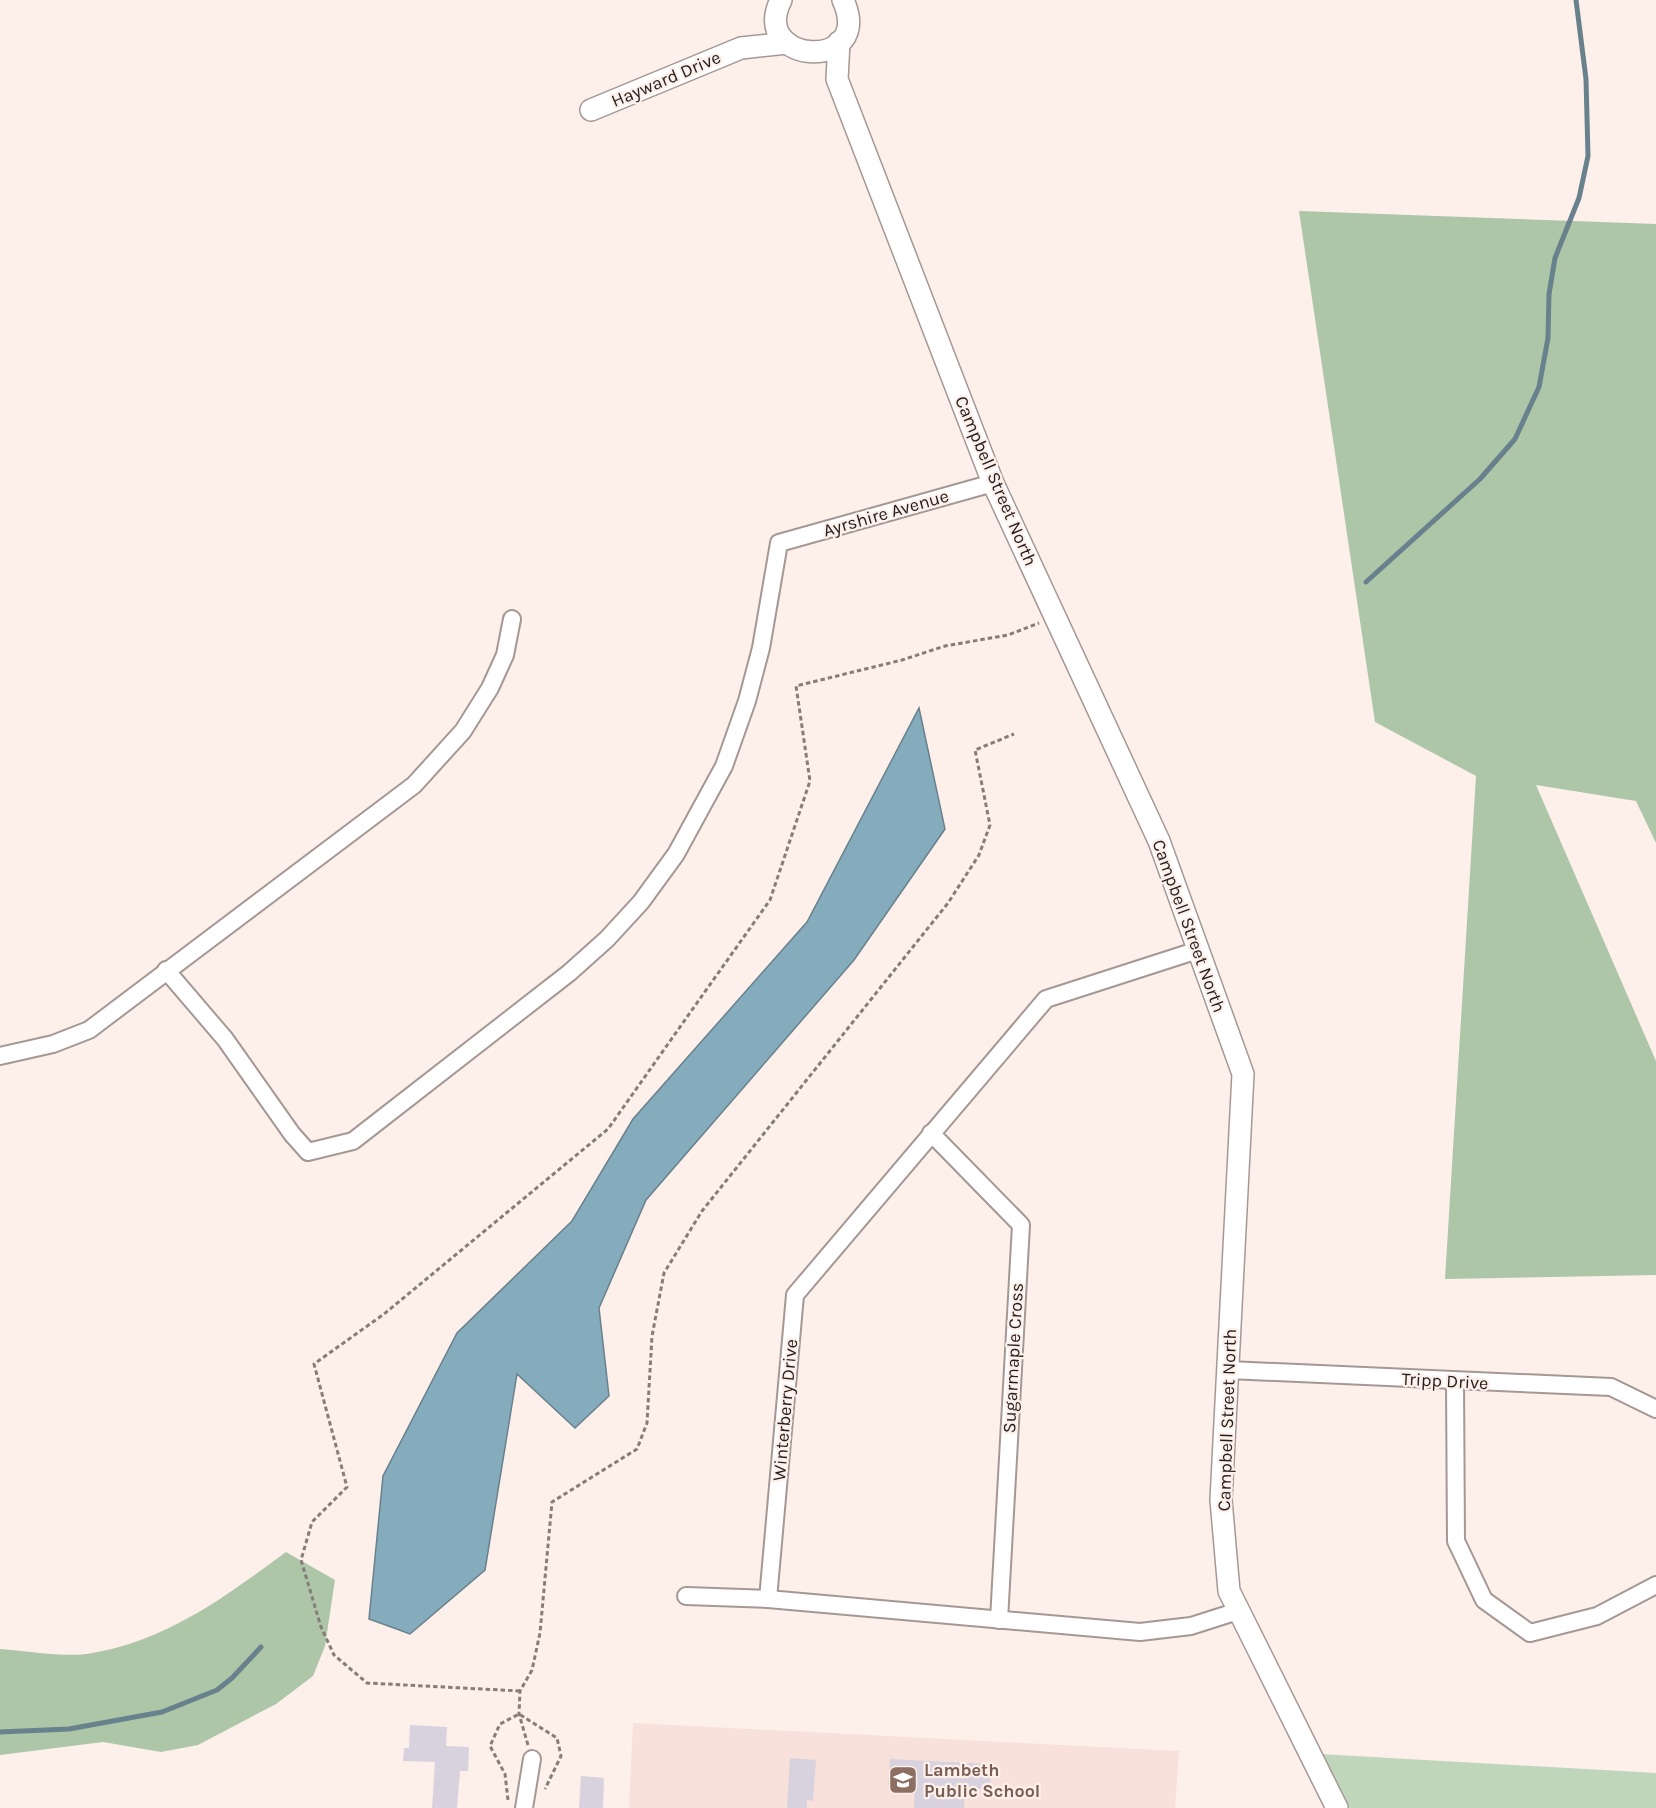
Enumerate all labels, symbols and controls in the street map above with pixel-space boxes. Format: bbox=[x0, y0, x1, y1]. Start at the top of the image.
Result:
street label: Hayward Drive bbox=[608, 46, 724, 112]
street label: Campbell Street North bbox=[950, 393, 1042, 569]
street label: Ayrshire Avenue bbox=[821, 485, 951, 541]
street label: Campbell Street North bbox=[1147, 836, 1231, 1016]
street label: Sugarmaple Cross bbox=[998, 1282, 1028, 1434]
street label: Campbell Street North bbox=[1213, 1328, 1241, 1512]
street label: Winterberry Drive bbox=[768, 1338, 802, 1482]
street label: Tripp Drive bbox=[1401, 1368, 1489, 1394]
place label: Lambeth Public School bbox=[924, 1759, 1040, 1802]
school or university icon: Lambeth Public School bbox=[887, 1764, 919, 1796]

